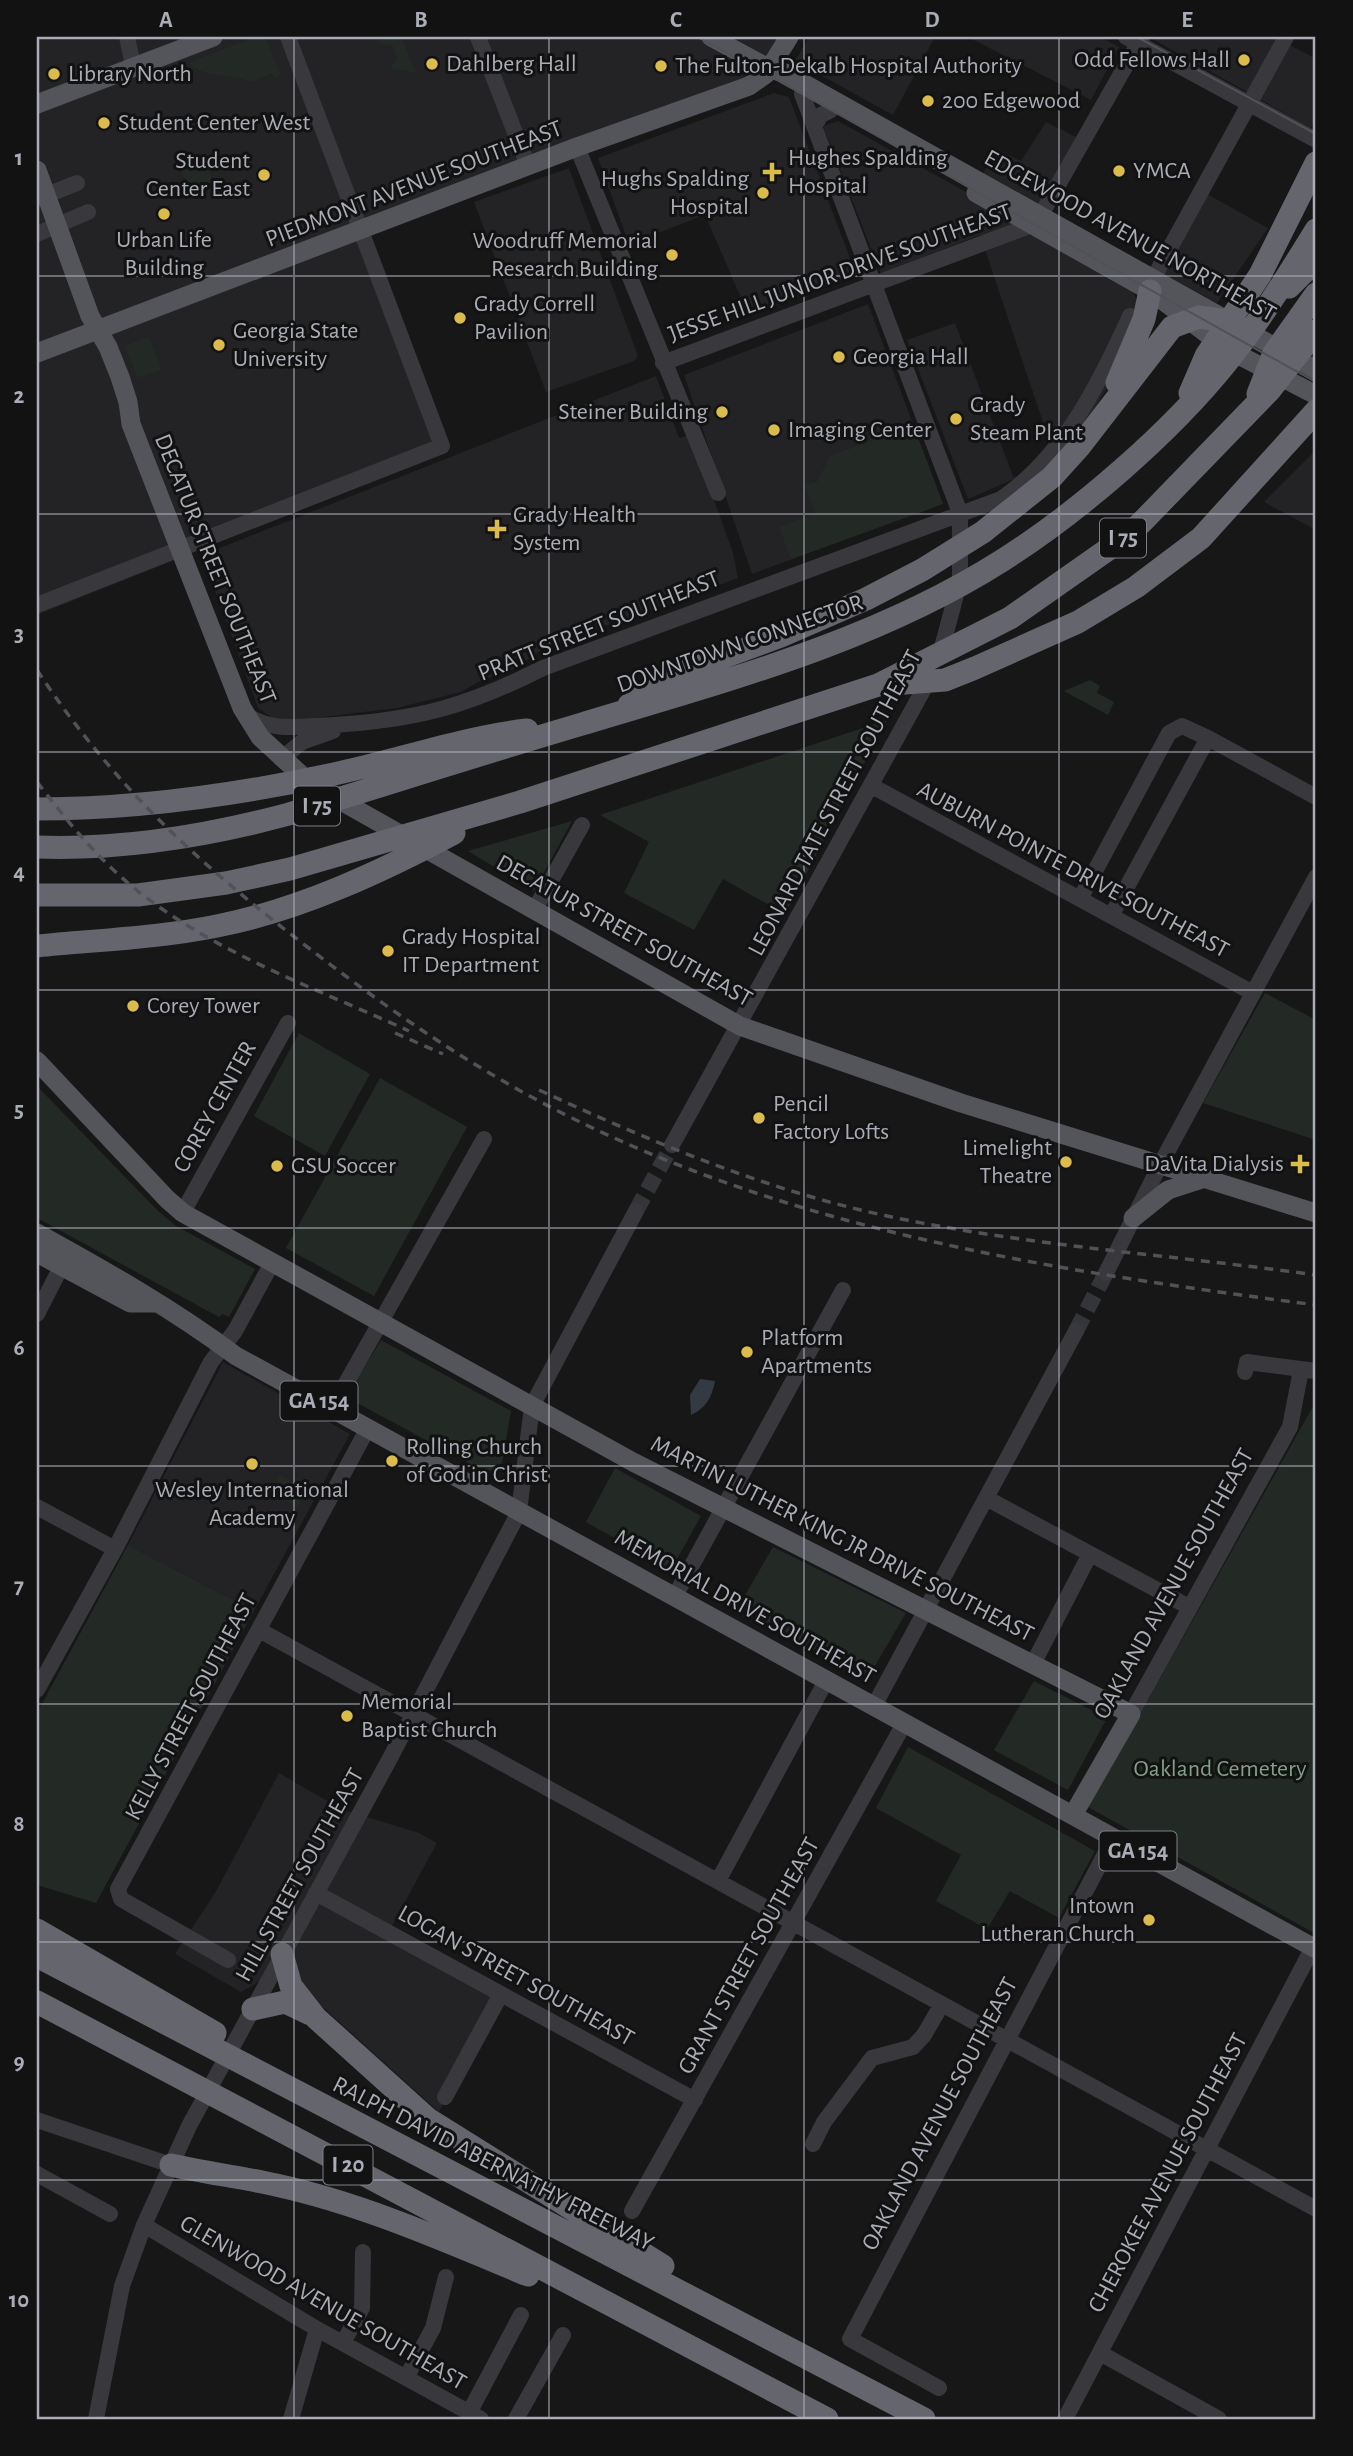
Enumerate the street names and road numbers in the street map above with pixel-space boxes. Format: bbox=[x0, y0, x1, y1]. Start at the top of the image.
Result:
street label: PIEDMONT AVENUE SOUTHEAST bbox=[263, 116, 566, 252]
street label: EDGEWOOD AVENUE NORTHEAST bbox=[980, 146, 1280, 326]
street label: JESSE HILL JUNIOR DRIVE SOUTHEAST bbox=[665, 200, 1015, 346]
street label: DECATUR STREET SOUTHEAST bbox=[150, 431, 280, 707]
road number: I 75 bbox=[1100, 518, 1146, 558]
street label: PRATT STREET SOUTHEAST bbox=[475, 566, 724, 686]
street label: DOWNTOWN CONNECTOR bbox=[614, 591, 866, 697]
street label: LEONARD TATE STREET SOUTHEAST bbox=[744, 646, 926, 960]
street label: AUBURN POINTE DRIVE SOUTHEAST bbox=[913, 777, 1233, 963]
road number: I 75 bbox=[294, 786, 340, 826]
street label: DECATUR STREET SOUTHEAST bbox=[492, 851, 756, 1012]
street label: COREY CENTER bbox=[169, 1037, 261, 1177]
road number: GA 154 bbox=[280, 1382, 358, 1420]
street label: MARTIN LUTHER KING JR DRIVE SOUTHEAST bbox=[647, 1432, 1038, 1647]
street label: OAKLAND AVENUE SOUTHEAST bbox=[1090, 1445, 1259, 1723]
street label: MEMORIAL DRIVE SOUTHEAST bbox=[611, 1525, 880, 1689]
street label: KELLY STREET SOUTHEAST bbox=[121, 1590, 261, 1824]
street label: HILL STREET SOUTHEAST bbox=[231, 1764, 369, 1986]
road number: GA 154 bbox=[1100, 1832, 1176, 1870]
street label: GRANT STREET SOUTHEAST bbox=[674, 1834, 824, 2078]
street label: LOGAN STREET SOUTHEAST bbox=[394, 1901, 638, 2051]
street label: OAKLAND AVENUE SOUTHEAST bbox=[858, 1974, 1022, 2254]
street label: CHEROKEE AVENUE SOUTHEAST bbox=[1084, 2029, 1252, 2317]
street label: RALPH DAVID ABERNATHY FREEWAY bbox=[329, 2072, 658, 2256]
road number: I 20 bbox=[324, 2146, 372, 2184]
street label: GLENWOOD AVENUE SOUTHEAST bbox=[176, 2211, 470, 2395]

